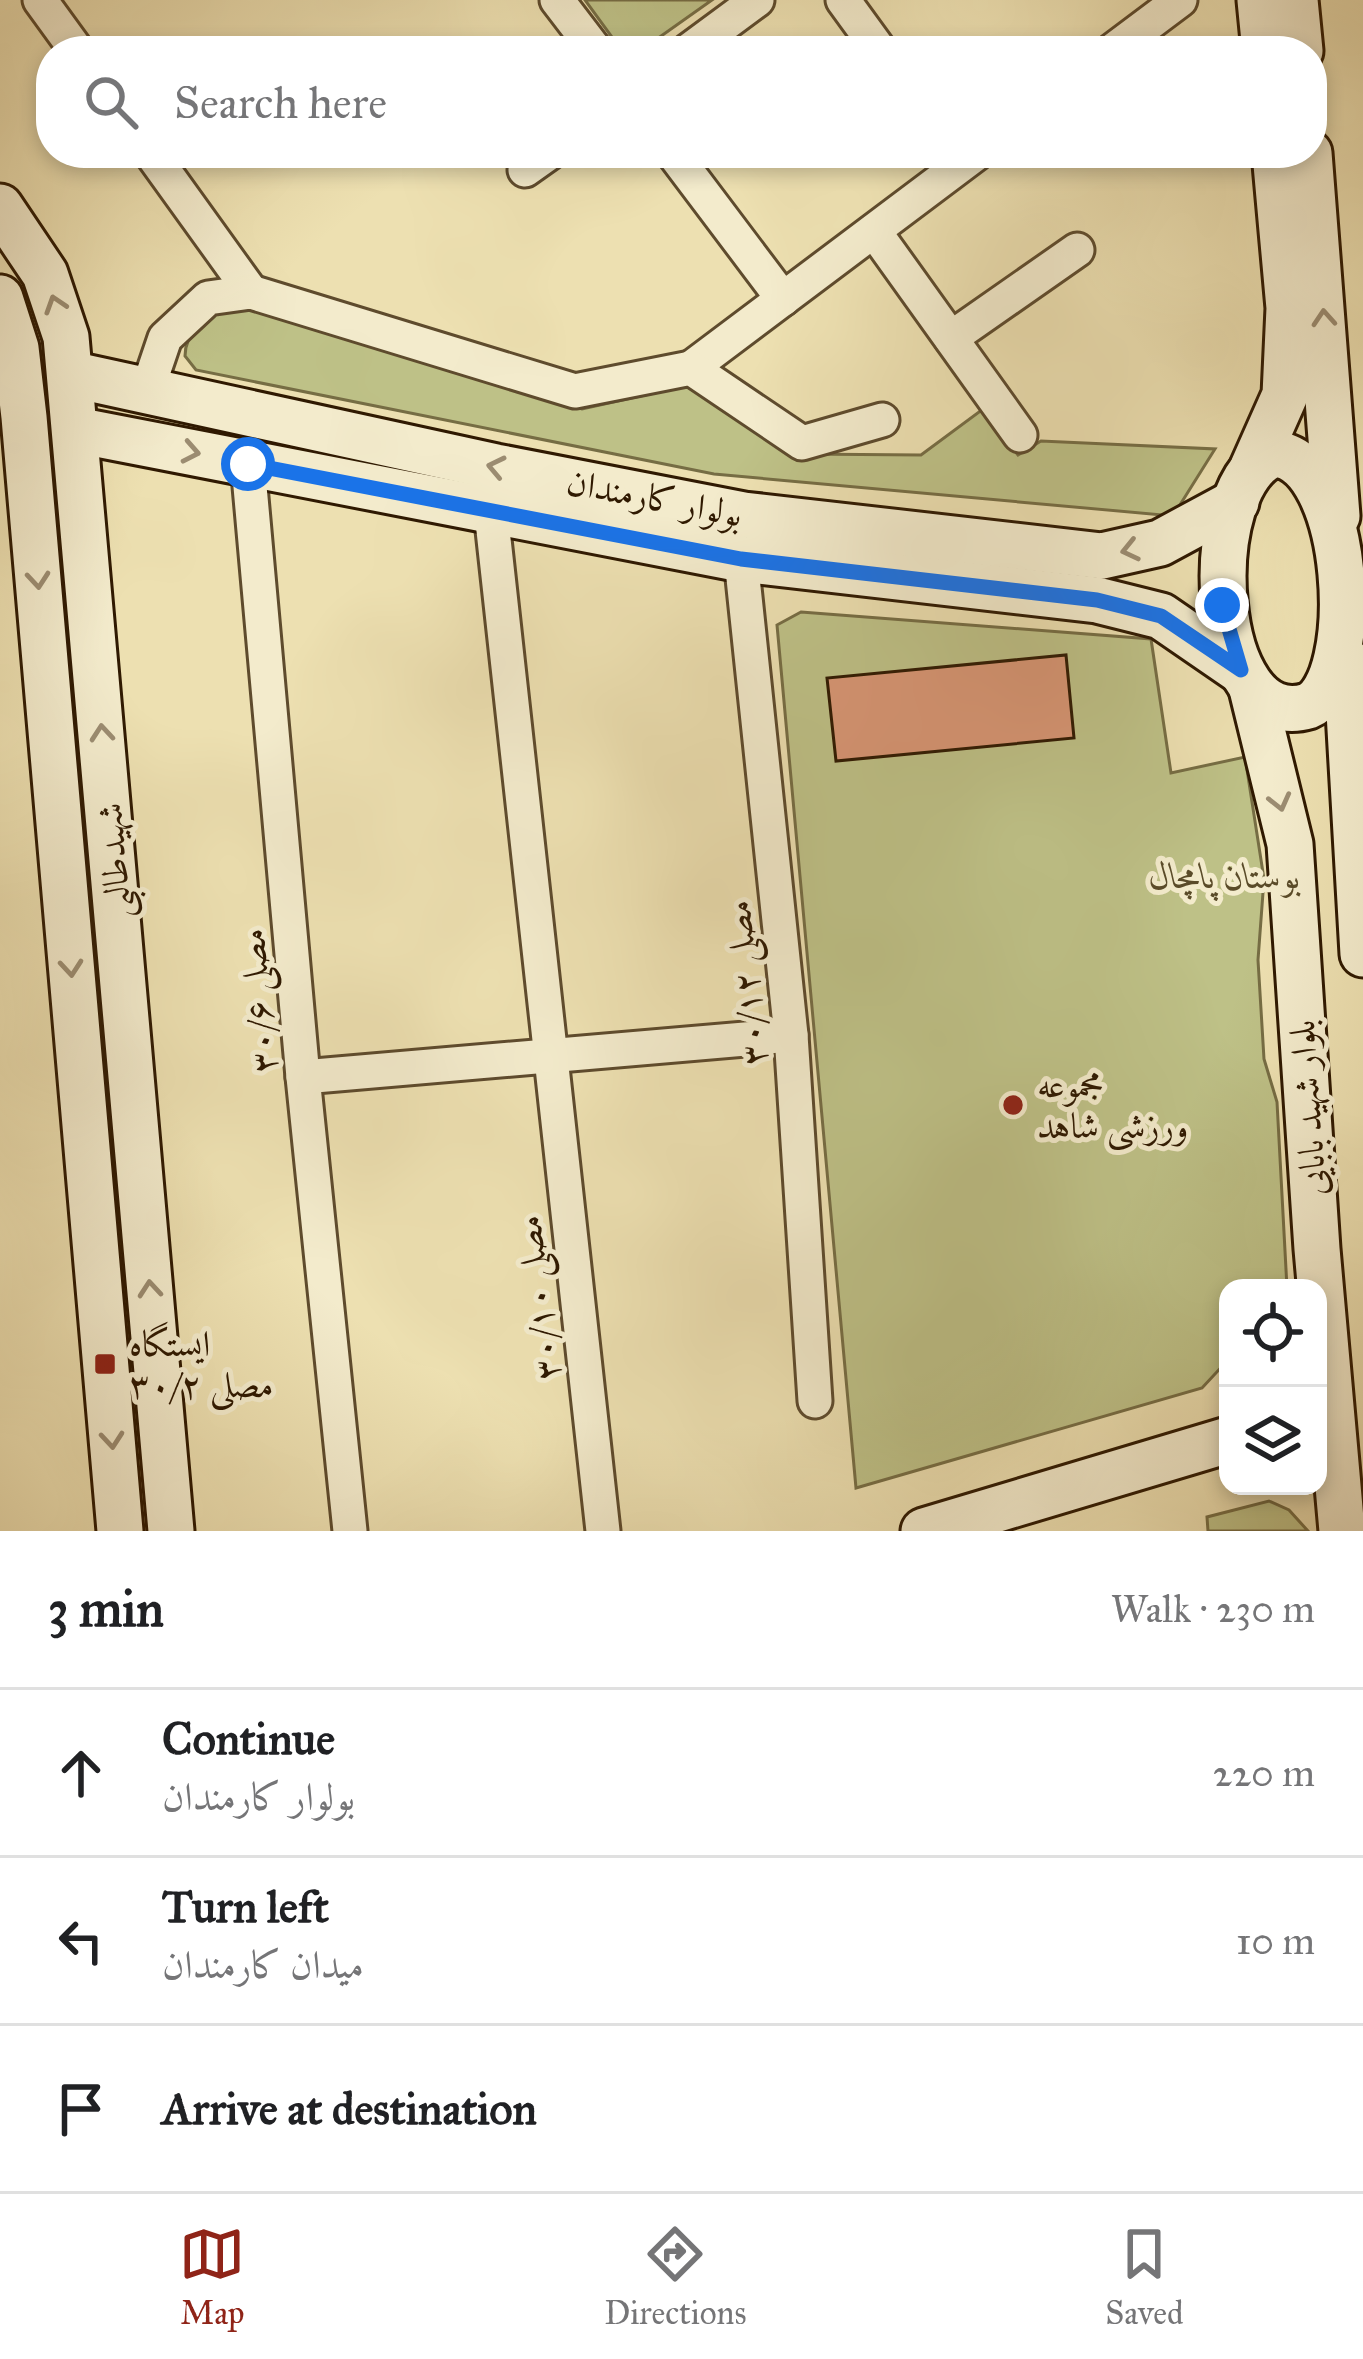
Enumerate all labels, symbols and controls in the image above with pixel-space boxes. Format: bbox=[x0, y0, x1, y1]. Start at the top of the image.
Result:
search box bbox=[36, 36, 1327, 168]
icon: search bbox=[78, 69, 144, 135]
text: Search here bbox=[174, 75, 387, 130]
one-way arrow bbox=[45, 294, 70, 315]
one-way arrow bbox=[1312, 308, 1338, 327]
route start bbox=[221, 437, 275, 491]
one-way arrow bbox=[181, 439, 201, 464]
one-way arrow bbox=[486, 455, 506, 481]
street label: بولوار کارمندان bbox=[563, 459, 747, 537]
one-way arrow bbox=[1121, 536, 1141, 561]
one-way arrow bbox=[25, 571, 50, 590]
route end bbox=[1195, 578, 1249, 632]
one-way arrow bbox=[90, 723, 116, 742]
one-way arrow bbox=[1266, 792, 1291, 812]
street label: شهیدطالبی bbox=[87, 801, 148, 921]
park label: بوستان پامچال bbox=[1149, 854, 1301, 902]
street label: مصلی ۳۰/۱۲ bbox=[715, 898, 781, 1068]
street label: مصلی ۳۰/۶ bbox=[230, 927, 290, 1075]
one-way arrow bbox=[58, 959, 84, 978]
street label: بلوار شهید بابایی bbox=[1280, 1018, 1338, 1197]
place label: مجموعه ورزشی شاهد bbox=[1037, 1063, 1188, 1151]
marker: مجموعه ورزشی شاهد bbox=[1000, 1092, 1026, 1118]
street label: مصلی ۳۰/۱۰ bbox=[506, 1213, 574, 1383]
one-way arrow bbox=[138, 1279, 163, 1298]
map controls bbox=[1219, 1279, 1327, 1495]
button: locate bbox=[1219, 1279, 1327, 1387]
place label: ایستگاه مصلی ۳۰/۲ bbox=[129, 1321, 274, 1411]
marker: ایستگاه مصلی ۳۰/۲ bbox=[92, 1351, 118, 1377]
button: layers bbox=[1219, 1387, 1327, 1495]
one-way arrow bbox=[99, 1431, 124, 1450]
text: 3 min bbox=[48, 1578, 164, 1640]
text: Walk · 230 m bbox=[1111, 1585, 1315, 1633]
text: Continue bbox=[162, 1711, 335, 1766]
icon: ahead bbox=[48, 1740, 114, 1806]
text: 220 m bbox=[1213, 1749, 1315, 1797]
text: بولوار کارمندان bbox=[162, 1773, 355, 1821]
text: Turn left bbox=[162, 1879, 329, 1934]
icon: left bbox=[48, 1908, 114, 1974]
text: 10 m bbox=[1236, 1917, 1315, 1965]
text: میدان کارمندان bbox=[162, 1941, 364, 1989]
icon: arrive bbox=[48, 2076, 114, 2142]
text: Arrive at destination bbox=[162, 2081, 537, 2136]
tab: Map bbox=[179, 2221, 245, 2333]
tab: Directions bbox=[604, 2221, 746, 2333]
tab: Saved bbox=[1105, 2221, 1184, 2333]

